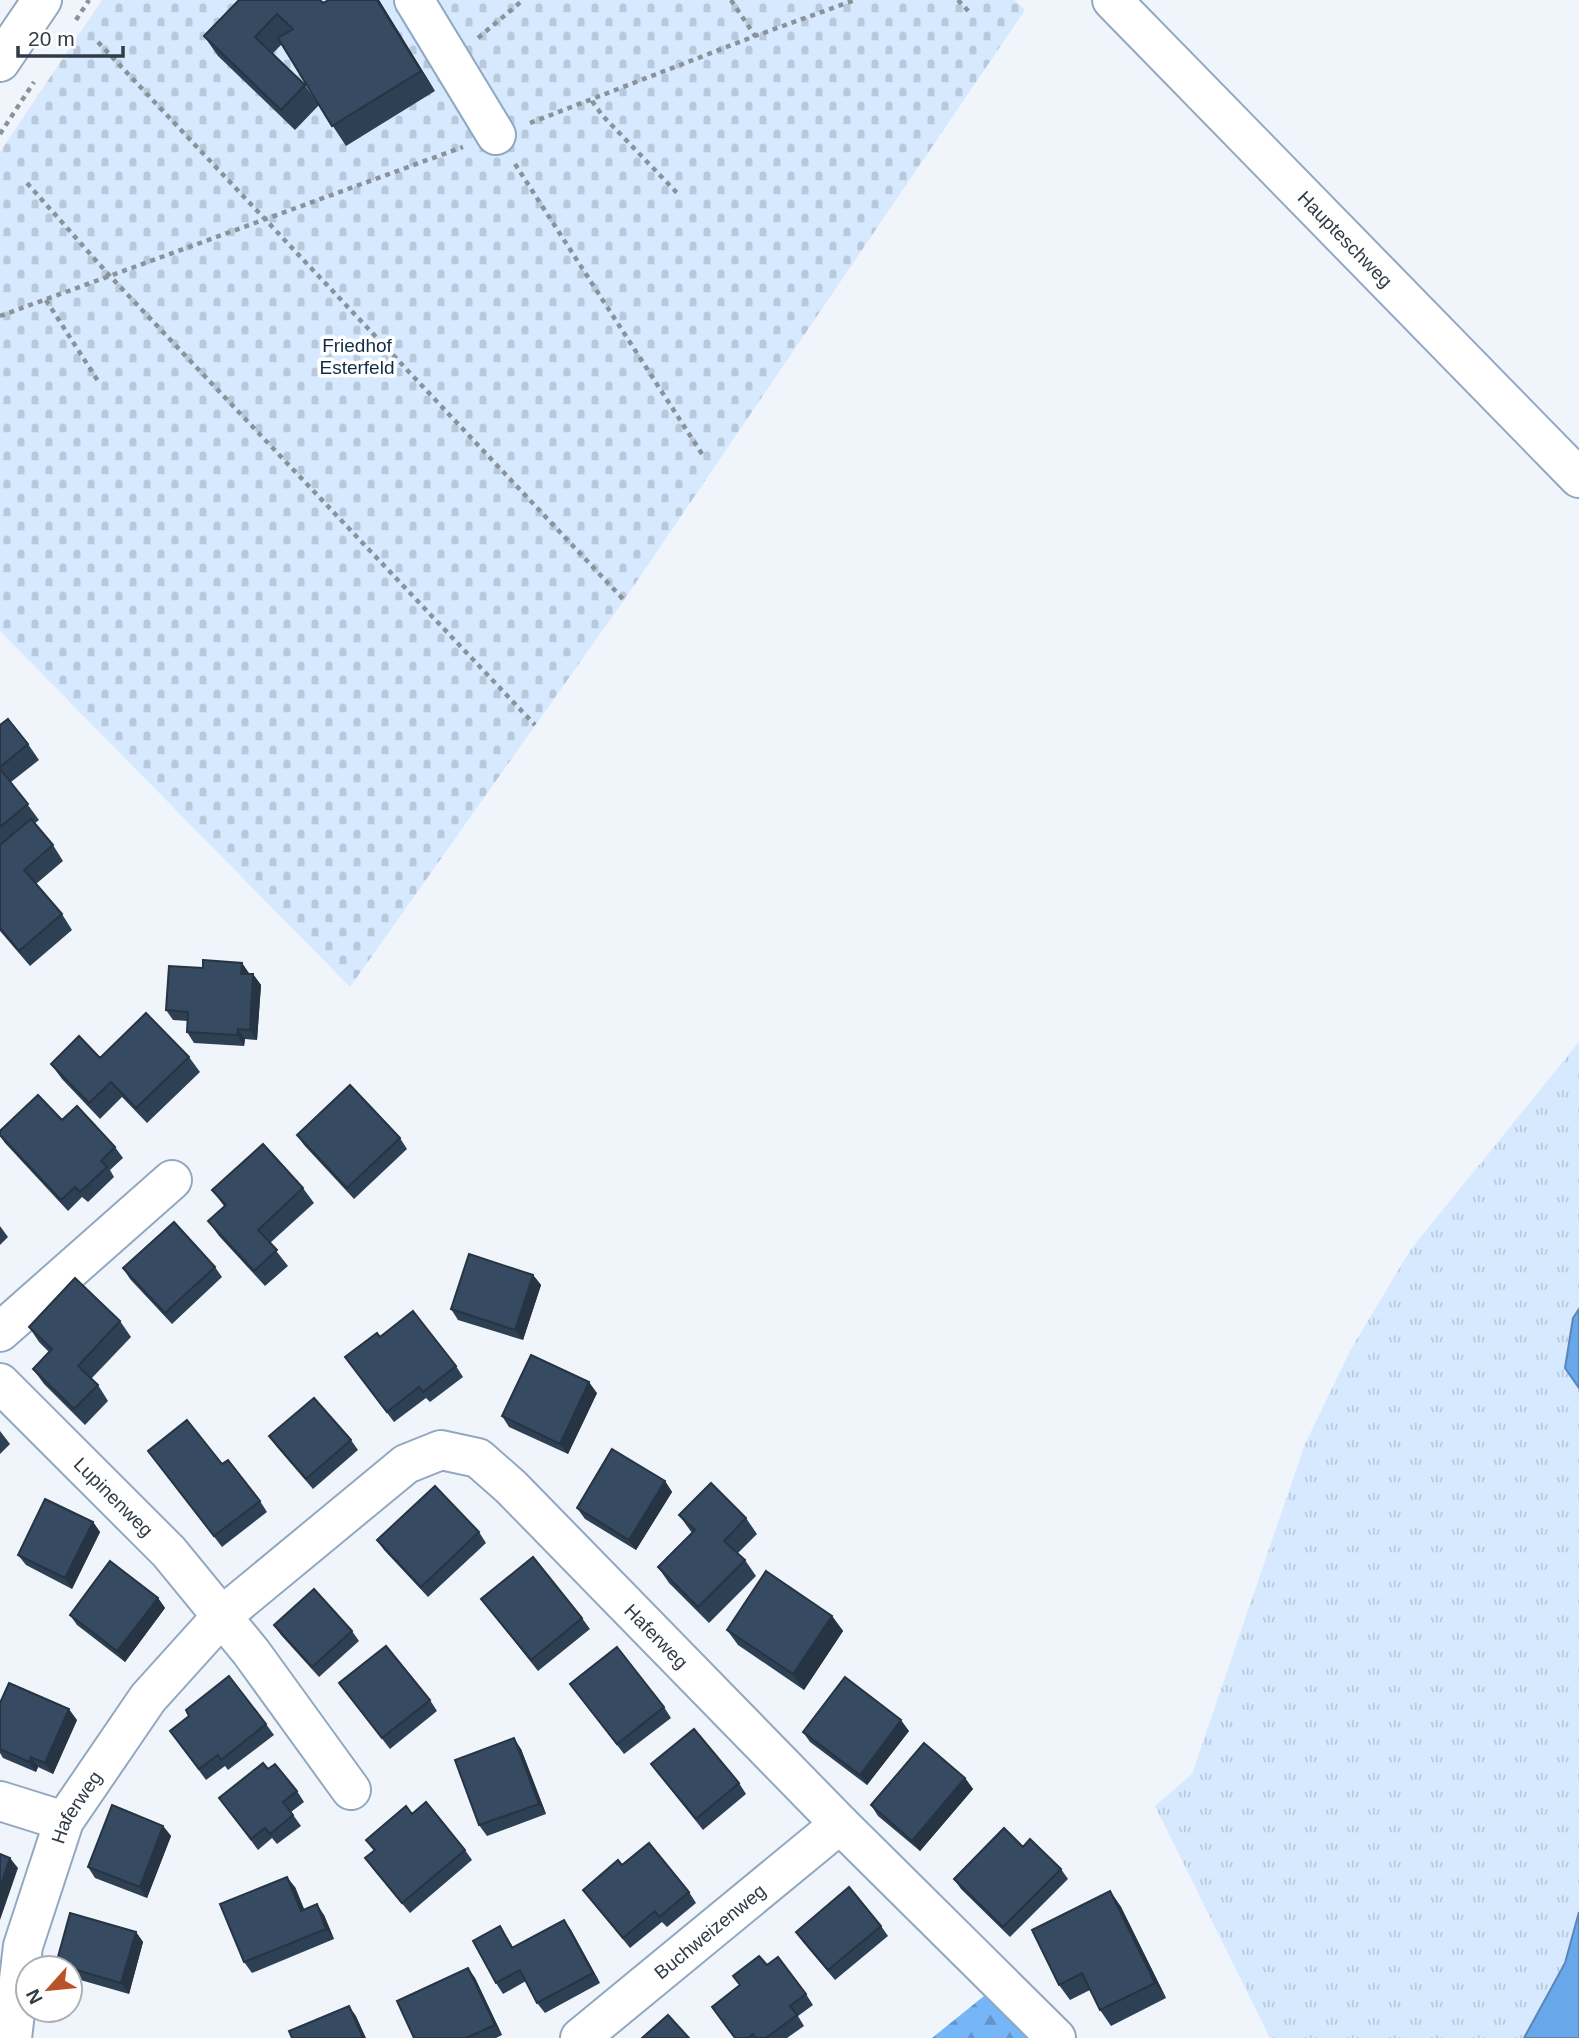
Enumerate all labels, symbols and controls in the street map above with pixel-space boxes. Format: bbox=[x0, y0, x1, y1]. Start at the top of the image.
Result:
scale bar bbox=[18, 14, 122, 58]
text: 20 m bbox=[28, 27, 75, 50]
street label: Haupteschweg bbox=[1294, 187, 1397, 292]
park label: Friedhof Esterfeld bbox=[320, 335, 394, 378]
street label: Lupinenweg bbox=[70, 1454, 157, 1541]
street label: Haferweg bbox=[620, 1600, 692, 1673]
street label: Haferweg bbox=[47, 1767, 106, 1846]
street label: Buchweizenweg bbox=[650, 1880, 770, 1983]
north arrow bbox=[14, 1954, 84, 2024]
text: N bbox=[22, 1986, 47, 2007]

